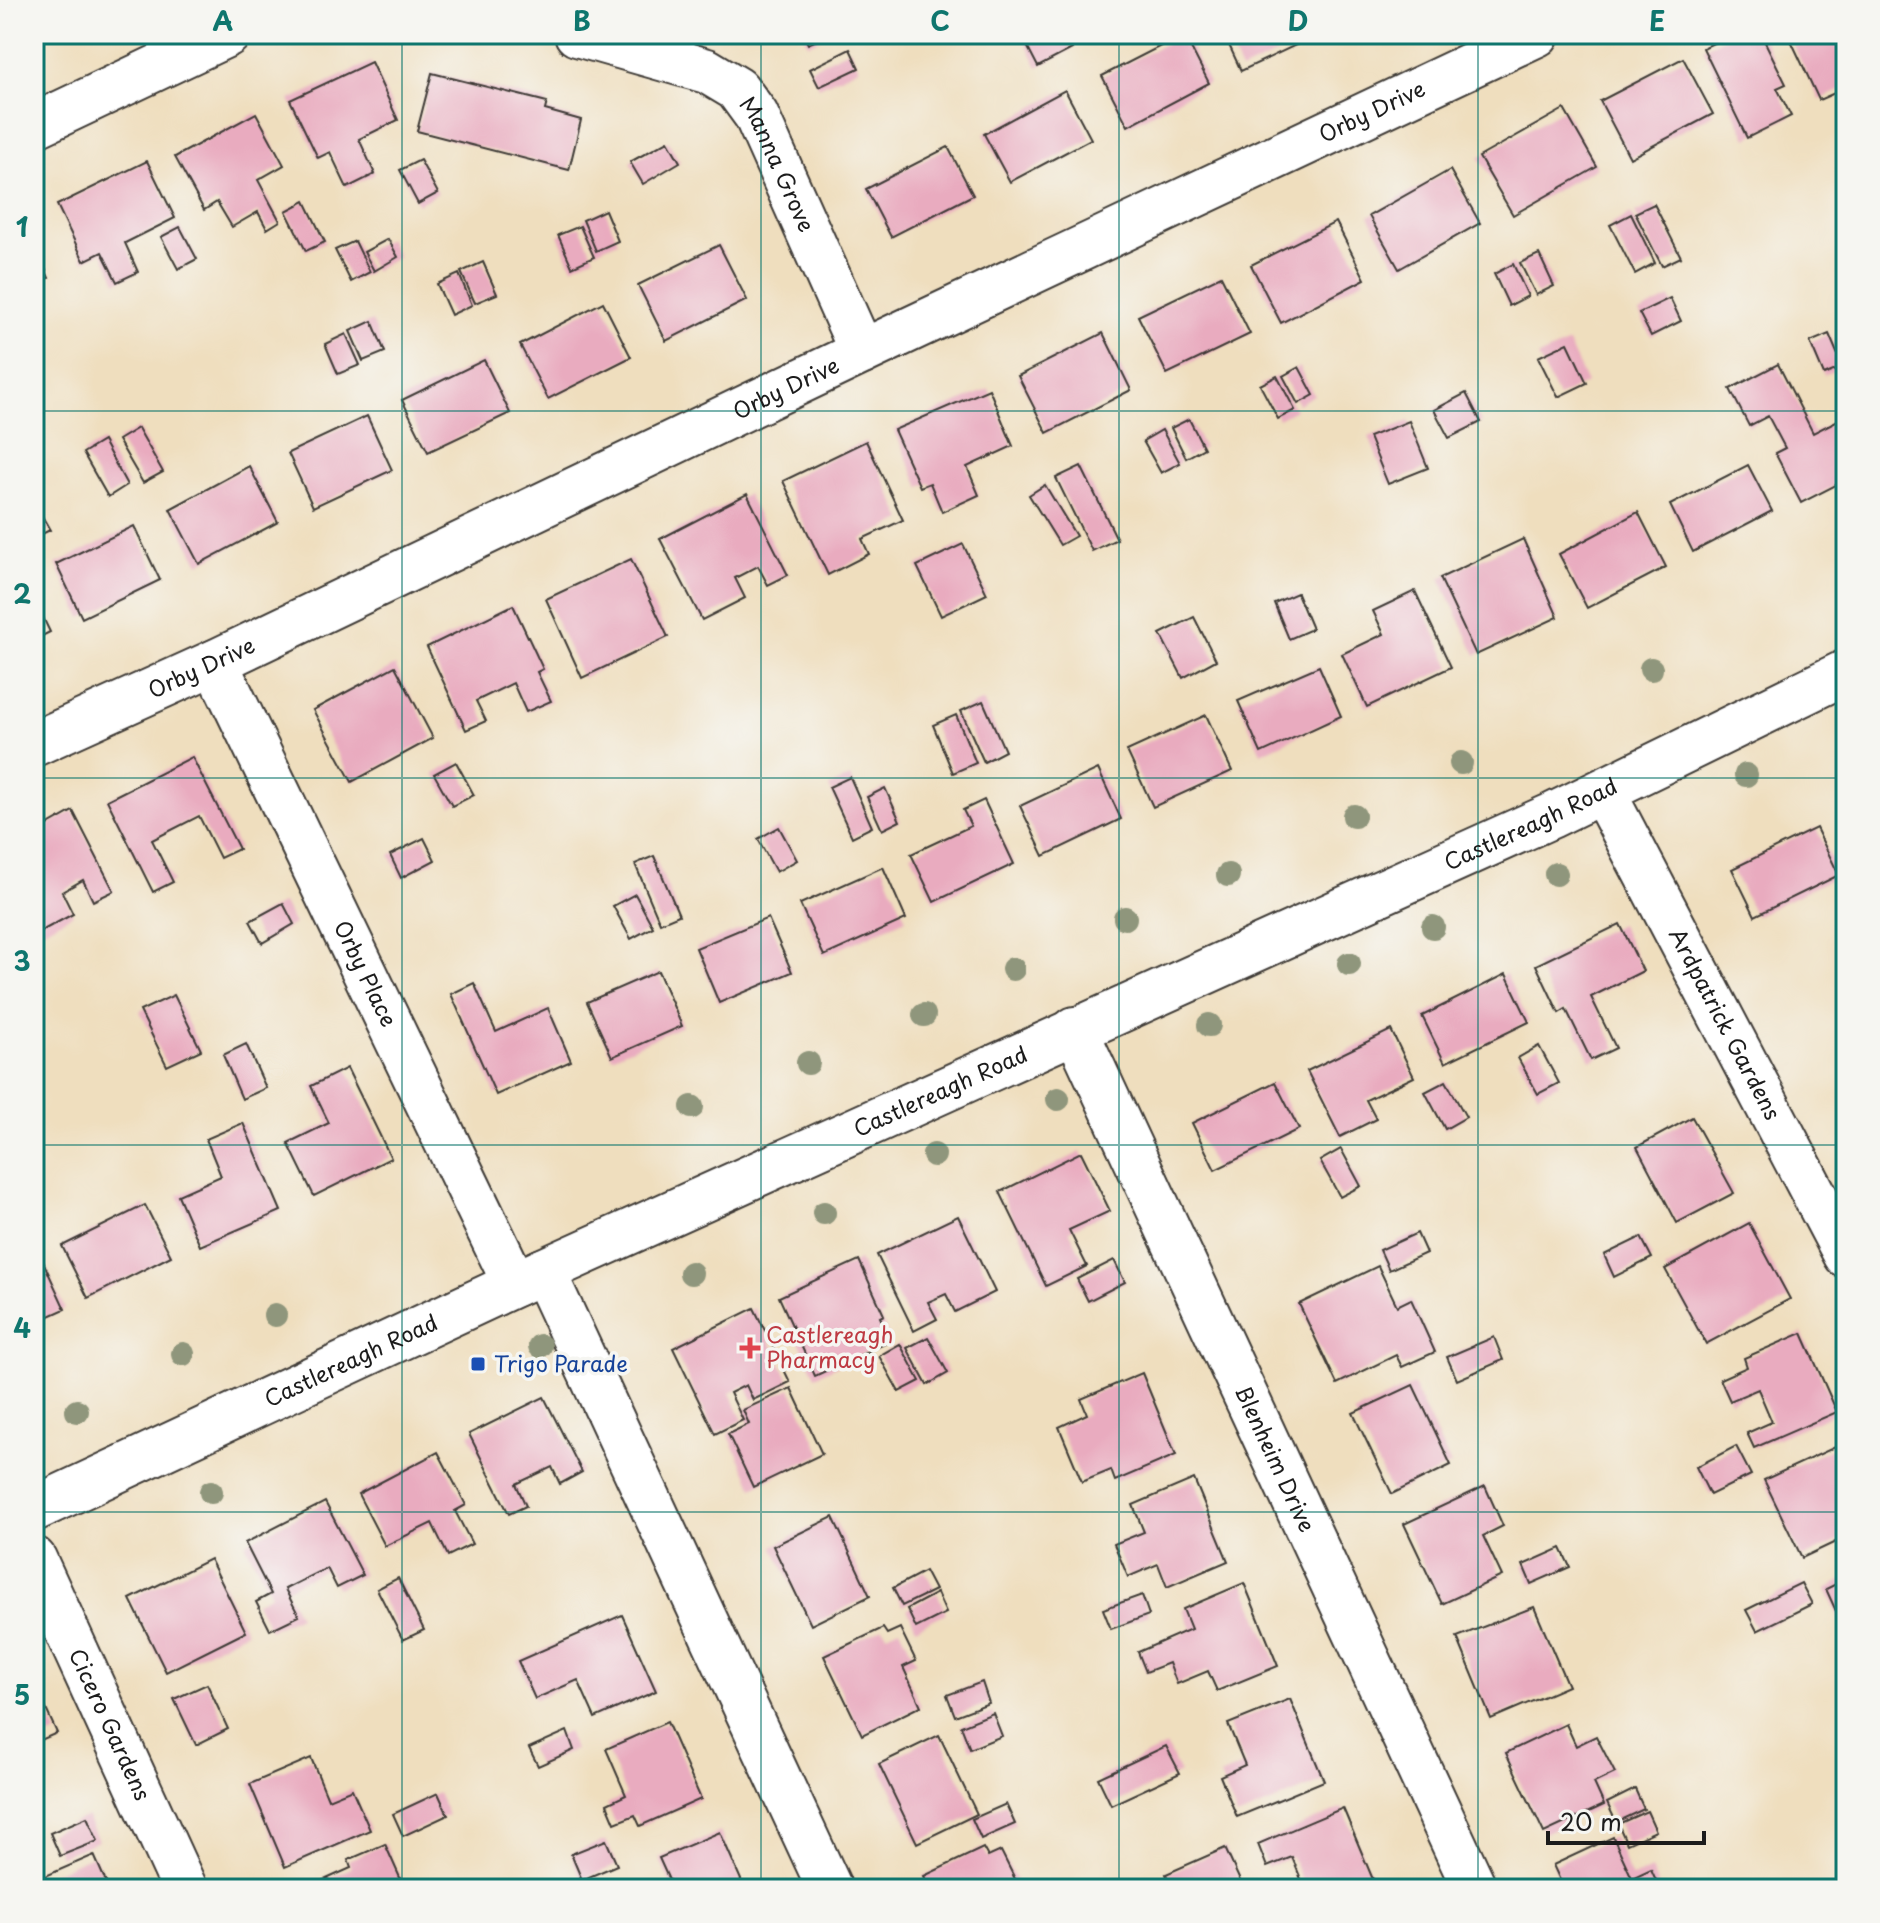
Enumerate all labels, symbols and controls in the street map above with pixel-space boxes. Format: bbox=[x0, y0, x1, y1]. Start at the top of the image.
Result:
text: A bbox=[213, 1, 233, 40]
text: B bbox=[573, 1, 591, 40]
text: C bbox=[930, 1, 950, 40]
text: D bbox=[1288, 1, 1308, 40]
text: E bbox=[1649, 1, 1665, 40]
street label: Orby Drive bbox=[1313, 71, 1430, 150]
street label: Manna Grove bbox=[732, 89, 824, 237]
text: 1 bbox=[16, 207, 28, 246]
street label: Orby Drive bbox=[727, 347, 844, 427]
text: 2 bbox=[13, 574, 31, 613]
street label: Orby Drive bbox=[142, 627, 260, 705]
street label: Castlereagh Road bbox=[1438, 768, 1622, 877]
street label: Orby Place bbox=[327, 914, 406, 1032]
street label: Ardpatrick Gardens bbox=[1662, 921, 1790, 1125]
text: 3 bbox=[13, 941, 31, 980]
street label: Castlereagh Road bbox=[847, 1037, 1032, 1144]
street label: Castlereagh Road bbox=[258, 1305, 443, 1414]
text: 4 bbox=[13, 1308, 31, 1347]
place label: Castlereagh Pharmacy bbox=[766, 1317, 894, 1375]
marker: Castlereagh Pharmacy bbox=[741, 1339, 759, 1357]
place label: Trigo Parade bbox=[494, 1346, 628, 1379]
marker: Trigo Parade bbox=[469, 1355, 487, 1373]
street label: Blenheim Drive bbox=[1228, 1379, 1325, 1537]
street label: Cicero Gardens bbox=[62, 1642, 160, 1805]
text: 5 bbox=[14, 1675, 30, 1714]
scale bar bbox=[1548, 1795, 1704, 1845]
text: 20 m bbox=[1560, 1803, 1622, 1839]

